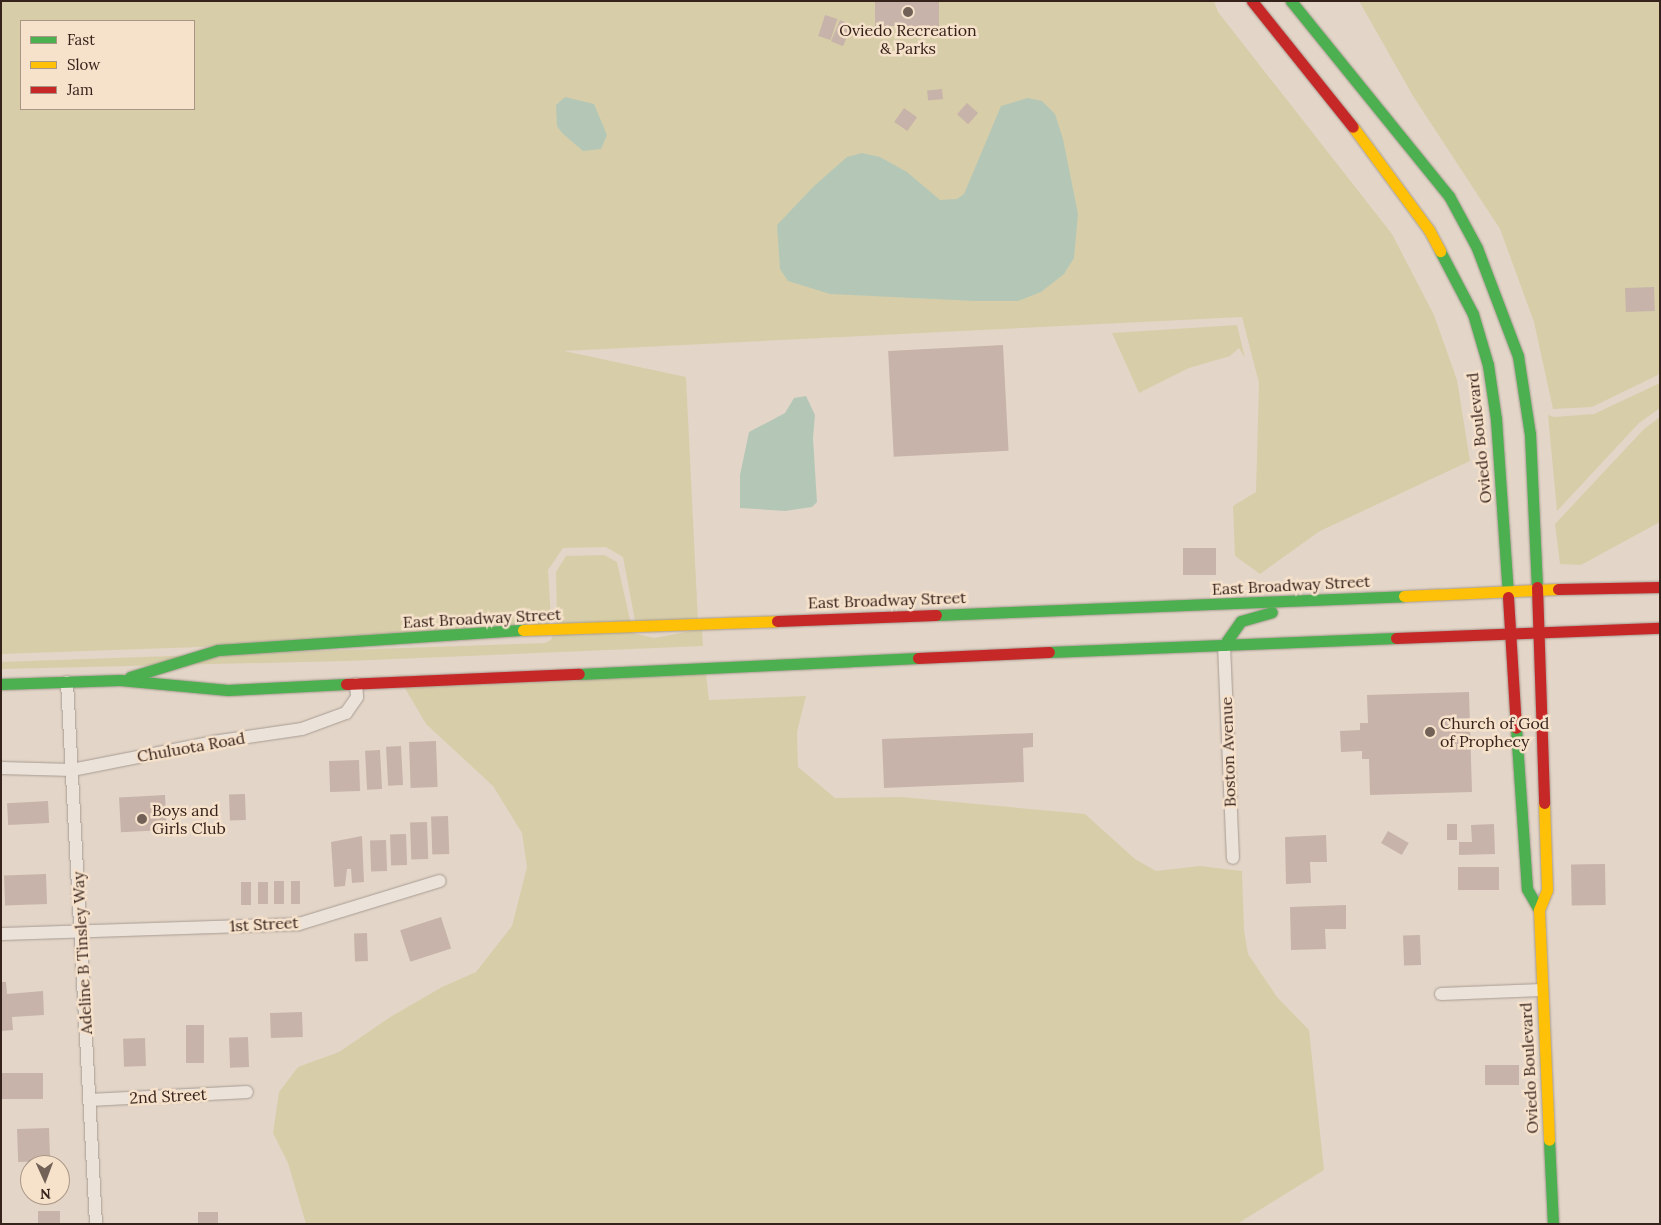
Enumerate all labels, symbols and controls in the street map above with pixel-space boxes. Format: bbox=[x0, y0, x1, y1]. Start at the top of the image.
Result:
marker: Oviedo Recreation & Parks bbox=[902, 6, 914, 18]
legend bbox=[20, 20, 195, 110]
place label: Oviedo Recreation & Parks bbox=[839, 20, 977, 58]
text: Fast bbox=[67, 30, 95, 49]
text: Slow bbox=[67, 55, 100, 74]
text: Jam bbox=[67, 80, 94, 99]
street label: Oviedo Boulevard bbox=[1463, 372, 1495, 504]
street label: East Broadway Street bbox=[1211, 571, 1371, 599]
street label: East Broadway Street bbox=[807, 588, 967, 612]
street label: East Broadway Street bbox=[402, 604, 562, 632]
street label: Boston Avenue bbox=[1216, 696, 1240, 808]
place label: Church of God of Prophecy bbox=[1440, 713, 1549, 751]
marker: Church of God of Prophecy bbox=[1424, 726, 1436, 738]
street label: Chuluota Road bbox=[135, 728, 247, 766]
place label: Boys and Girls Club bbox=[152, 800, 226, 838]
marker: Boys and Girls Club bbox=[136, 813, 148, 825]
street label: Adeline B Tinsley Way bbox=[68, 871, 96, 1035]
street label: 1st Street bbox=[229, 913, 299, 935]
street label: Oviedo Boulevard bbox=[1516, 1002, 1542, 1134]
street label: 2nd Street bbox=[129, 1084, 207, 1108]
north arrow bbox=[20, 1155, 70, 1205]
text: N bbox=[40, 1185, 51, 1203]

